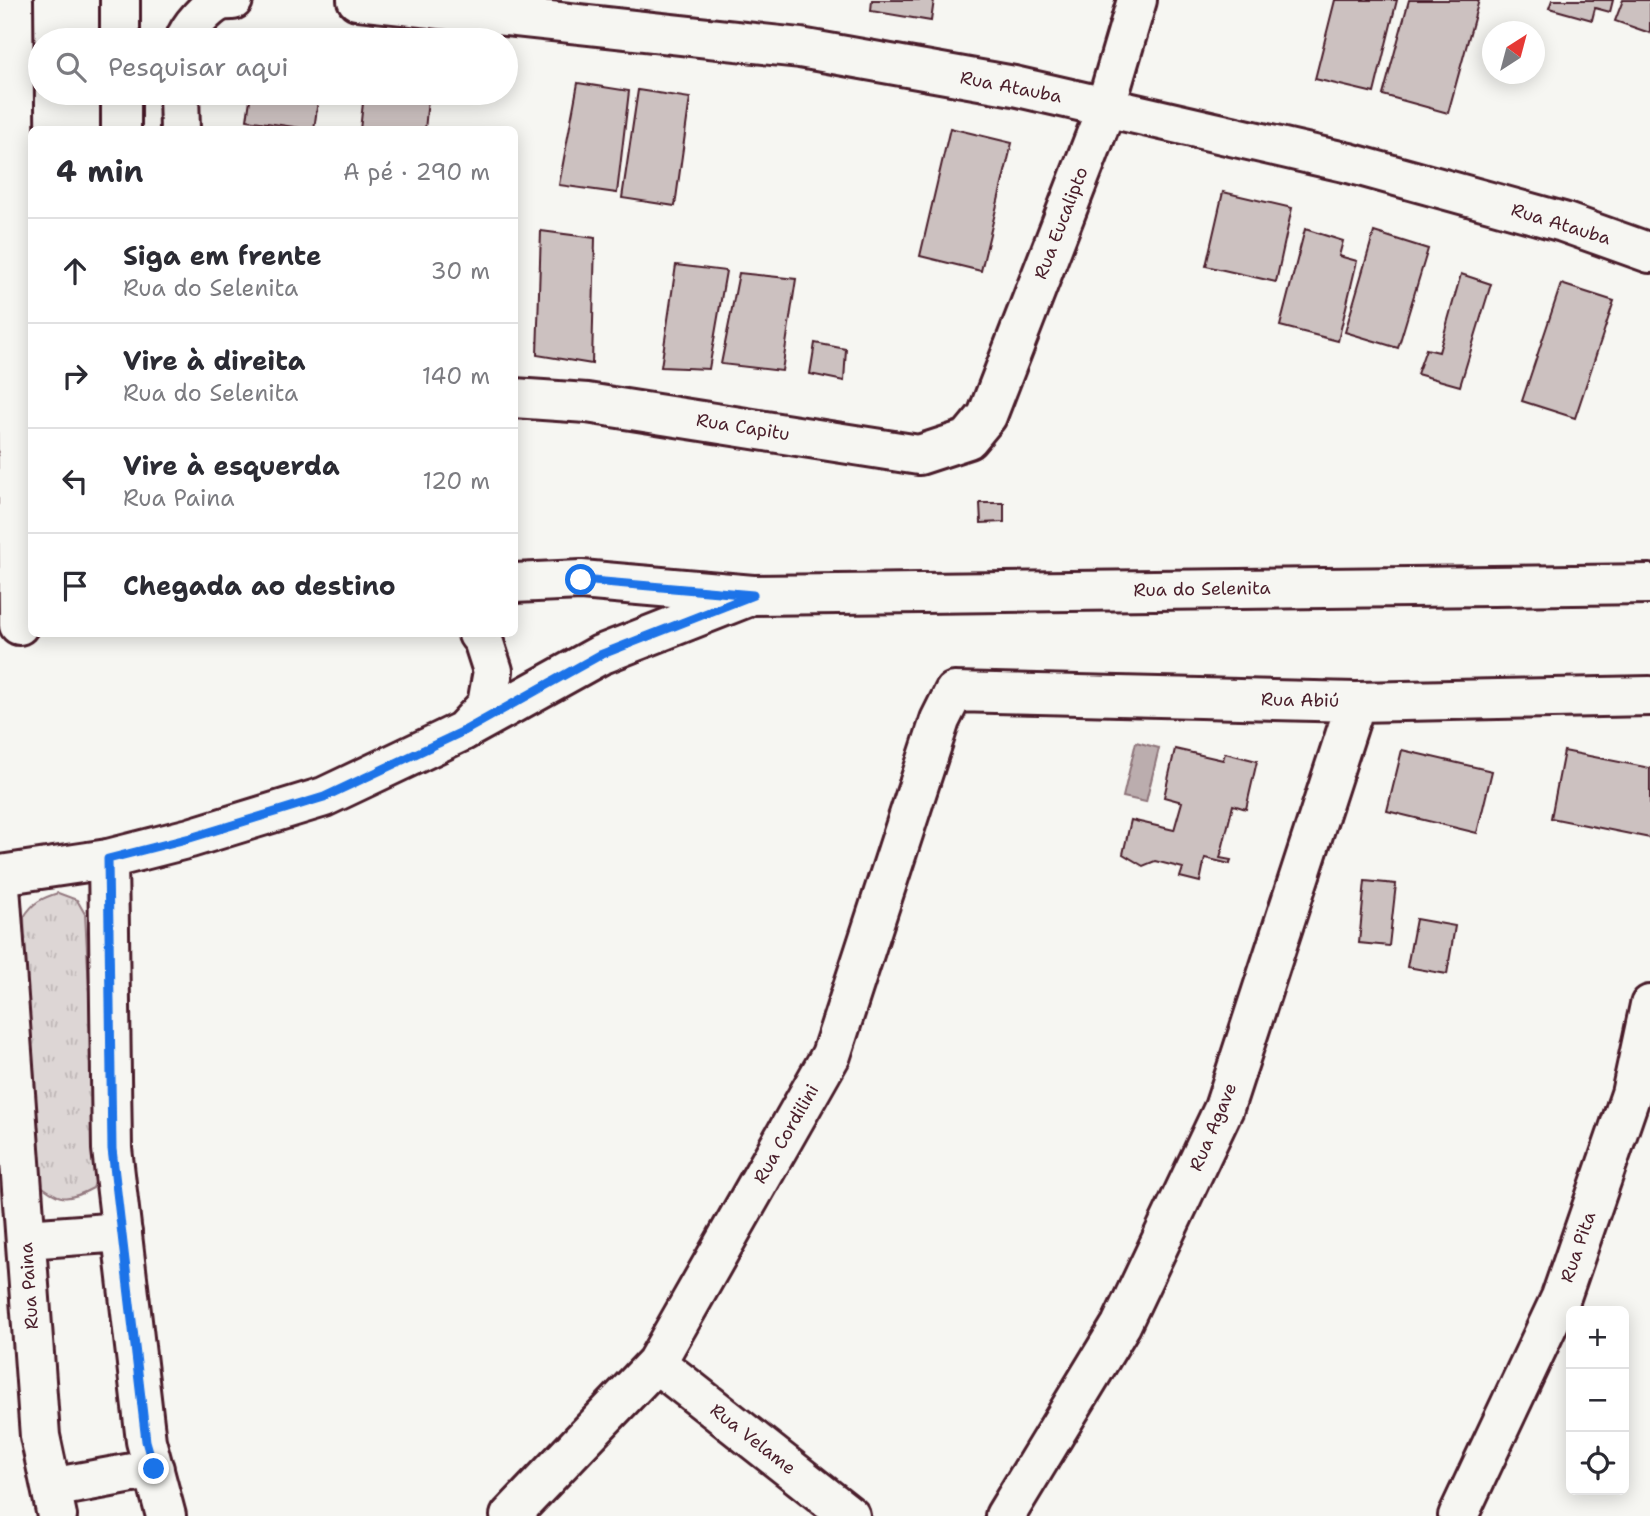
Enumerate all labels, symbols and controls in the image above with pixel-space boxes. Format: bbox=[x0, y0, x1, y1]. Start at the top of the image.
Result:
north arrow bbox=[1482, 21, 1545, 84]
search box bbox=[28, 28, 518, 105]
icon: search bbox=[52, 48, 90, 86]
text: Pesquisar aqui bbox=[108, 49, 289, 84]
street label: Rua Atauba bbox=[958, 65, 1064, 109]
text: 4 min bbox=[56, 151, 143, 192]
text: A pé · 290 m bbox=[343, 157, 490, 187]
street label: Rua Eucalipto bbox=[1029, 163, 1093, 283]
street label: Rua Atauba bbox=[1508, 197, 1614, 251]
text: Siga em frente bbox=[123, 238, 322, 273]
icon: ahead bbox=[56, 252, 94, 290]
text: 30 m bbox=[431, 256, 490, 286]
text: Rua do Selenita bbox=[123, 273, 298, 303]
text: Vire à direita bbox=[123, 343, 305, 378]
icon: right bbox=[56, 357, 94, 395]
text: 140 m bbox=[422, 361, 490, 391]
text: Rua do Selenita bbox=[123, 378, 298, 408]
street label: Rua Capitu bbox=[695, 408, 791, 446]
text: Vire à esquerda bbox=[123, 448, 340, 483]
icon: left bbox=[56, 462, 94, 500]
text: 120 m bbox=[422, 466, 490, 496]
text: Rua Paina bbox=[123, 483, 234, 513]
route start bbox=[565, 564, 596, 595]
icon: arrive bbox=[56, 567, 94, 605]
text: Chegada ao destino bbox=[123, 568, 396, 603]
street label: Rua do Selenita bbox=[1133, 576, 1271, 602]
street label: Rua Abiú bbox=[1261, 687, 1339, 713]
street label: Rua Agave bbox=[1184, 1079, 1242, 1175]
street label: Rua Cordilini bbox=[748, 1080, 824, 1188]
street label: Rua Pita bbox=[1555, 1208, 1601, 1286]
street label: Rua Paina bbox=[14, 1242, 44, 1330]
map controls bbox=[1566, 1306, 1629, 1495]
button: + bbox=[1566, 1306, 1629, 1369]
button: − bbox=[1566, 1369, 1629, 1432]
street label: Rua Velame bbox=[705, 1398, 801, 1480]
button: locate bbox=[1566, 1432, 1629, 1495]
route end bbox=[138, 1453, 169, 1484]

